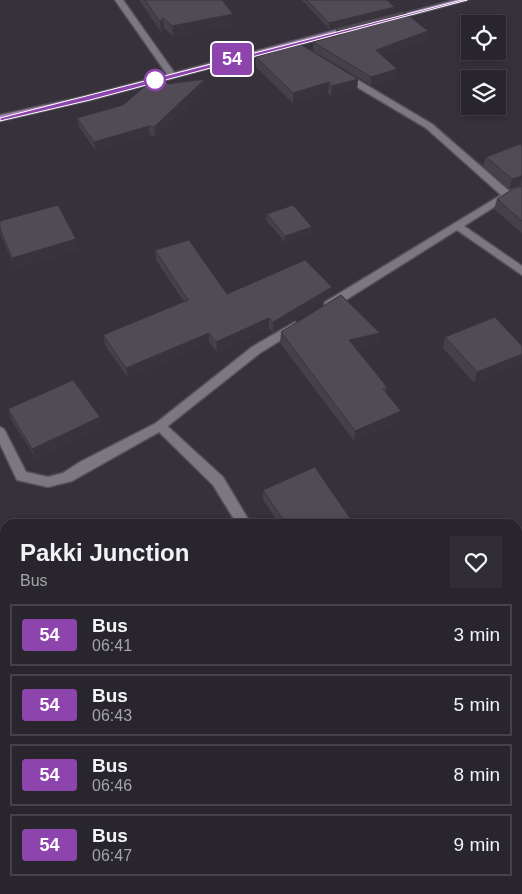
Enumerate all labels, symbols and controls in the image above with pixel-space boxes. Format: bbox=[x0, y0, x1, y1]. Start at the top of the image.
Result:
map controls bbox=[461, 15, 506, 115]
button: locate bbox=[461, 15, 506, 60]
line badge: 54 bbox=[210, 43, 254, 75]
text: 54 bbox=[222, 49, 242, 69]
unlabelled marker bbox=[144, 69, 166, 91]
button: layers bbox=[461, 70, 506, 115]
button: heart bbox=[450, 536, 502, 588]
text: Pakki Junction bbox=[20, 539, 189, 566]
text: Bus bbox=[20, 572, 48, 589]
text: Bus bbox=[92, 615, 128, 636]
text: 3 min bbox=[454, 624, 500, 645]
text: 54 bbox=[39, 625, 60, 645]
text: 06:41 bbox=[92, 637, 132, 654]
text: Bus bbox=[92, 685, 128, 706]
text: 5 min bbox=[454, 694, 500, 715]
text: 54 bbox=[39, 695, 60, 715]
text: 06:43 bbox=[92, 707, 132, 724]
text: Bus bbox=[92, 755, 128, 776]
text: 8 min bbox=[454, 764, 500, 785]
text: 54 bbox=[39, 765, 60, 785]
text: 06:46 bbox=[92, 777, 132, 794]
text: Bus bbox=[92, 825, 128, 846]
text: 9 min bbox=[454, 834, 500, 855]
text: 54 bbox=[39, 835, 60, 855]
text: 06:47 bbox=[92, 847, 132, 864]

